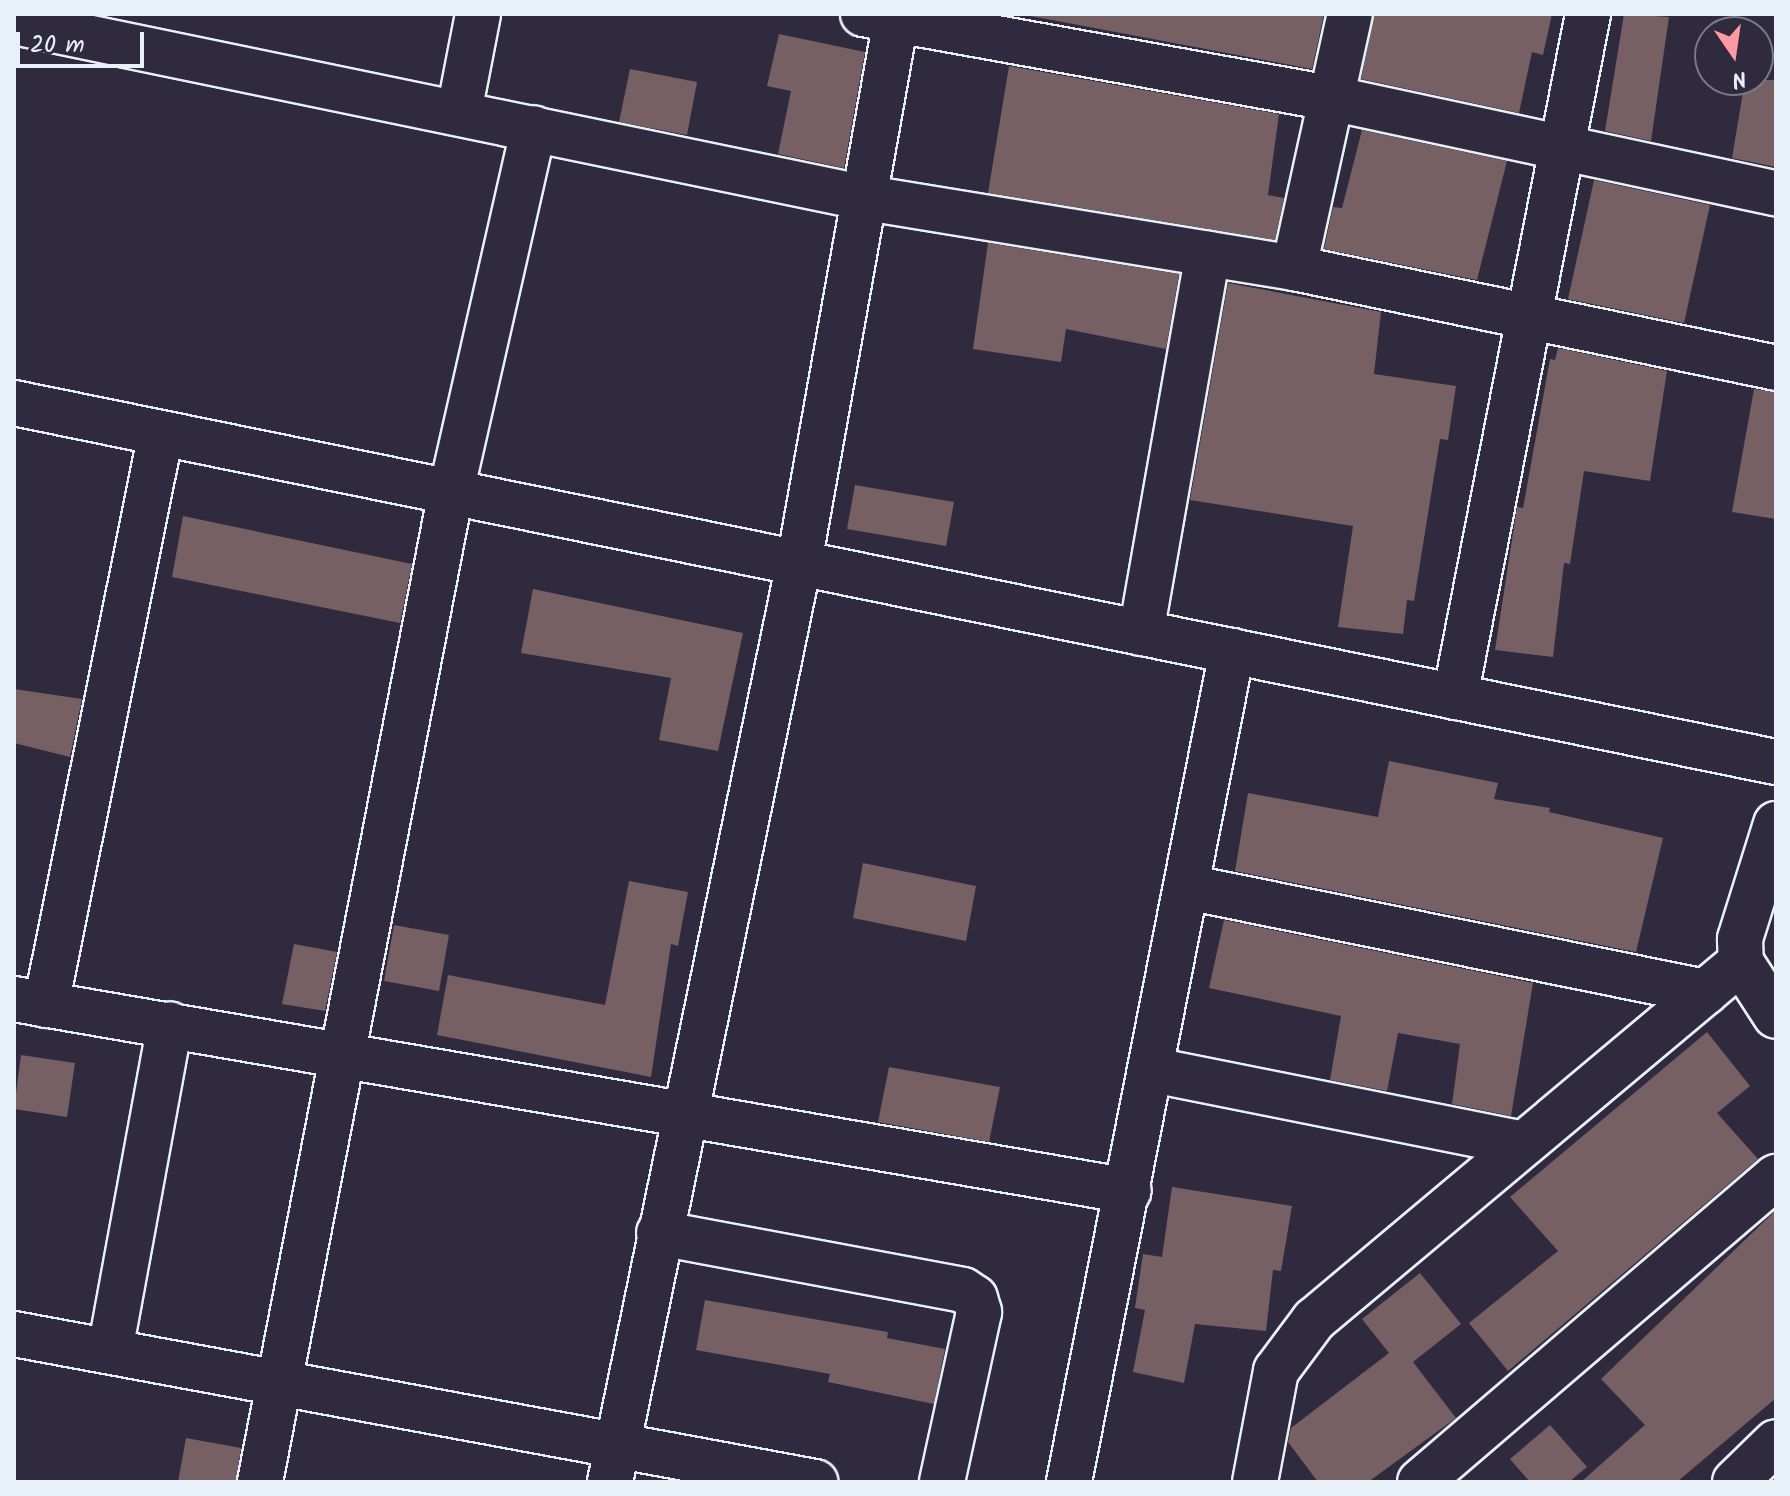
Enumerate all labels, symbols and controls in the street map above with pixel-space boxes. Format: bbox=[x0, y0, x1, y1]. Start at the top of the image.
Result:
scale bar bbox=[20, 16, 148, 66]
north arrow bbox=[1694, 16, 1774, 96]
text: 20 m bbox=[30, 26, 85, 65]
text: N bbox=[1728, 59, 1750, 97]

